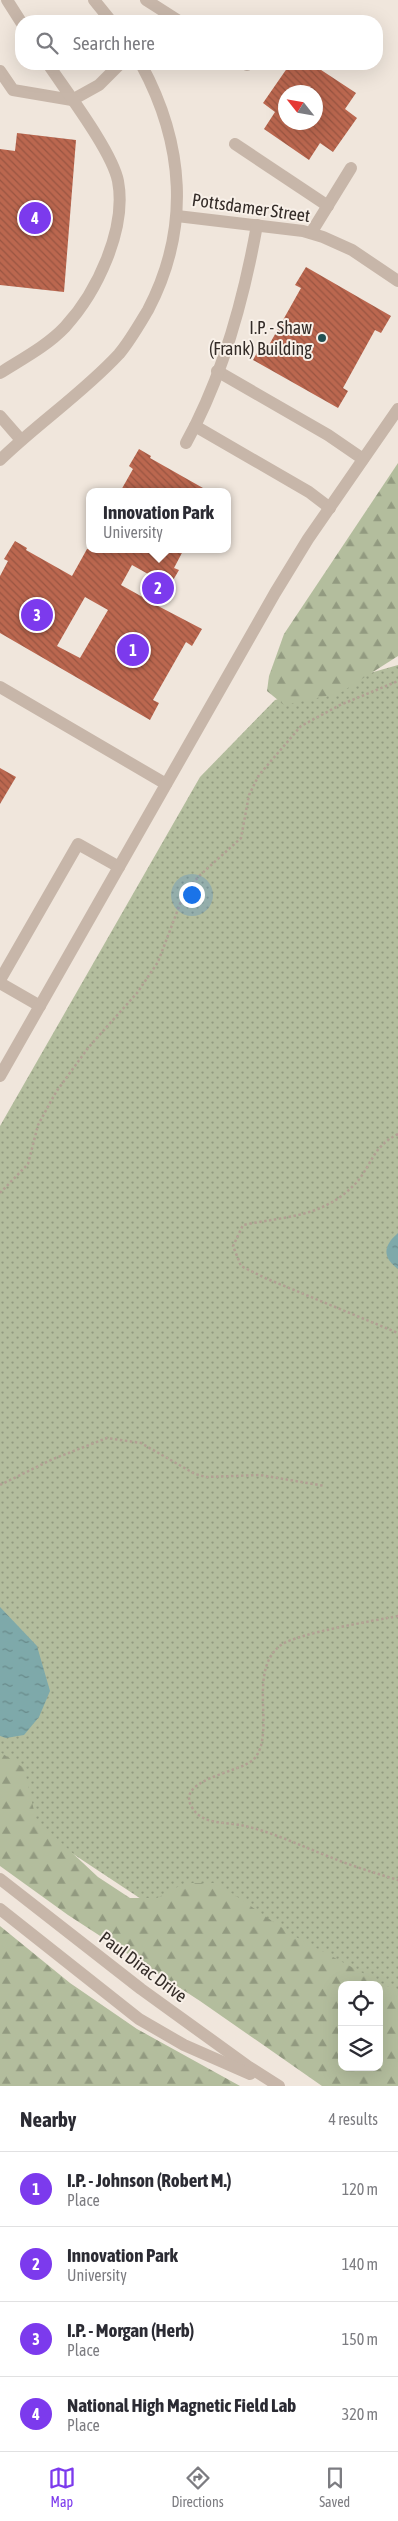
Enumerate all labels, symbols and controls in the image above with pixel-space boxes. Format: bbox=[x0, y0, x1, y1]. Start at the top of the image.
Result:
search box bbox=[15, 15, 383, 70]
icon: search bbox=[33, 29, 61, 57]
text: Search here bbox=[73, 32, 155, 54]
north arrow bbox=[278, 85, 323, 130]
street label: Pottsdamer Street bbox=[191, 189, 312, 226]
pin: 4 bbox=[19, 199, 51, 237]
place label: I.P. - Shaw (Frank) Building bbox=[209, 317, 312, 359]
marker: I.P. - Shaw (Frank) Building bbox=[316, 332, 328, 344]
popup bbox=[86, 488, 231, 553]
text: Innovation Park bbox=[103, 501, 214, 523]
text: University bbox=[103, 523, 163, 541]
pin: 2 bbox=[142, 569, 174, 607]
pin: 3 bbox=[21, 596, 53, 634]
pin: 1 bbox=[117, 631, 149, 669]
your location bbox=[179, 882, 205, 908]
street label: Paul Dirac Drive bbox=[95, 1927, 191, 2006]
map controls bbox=[338, 1981, 383, 2071]
button: locate bbox=[338, 1981, 383, 2026]
button: layers bbox=[338, 2026, 383, 2071]
text: Nearby bbox=[20, 2107, 76, 2131]
text: 4 results bbox=[328, 2110, 378, 2128]
text: I.P. - Johnson (Robert M.) bbox=[67, 2169, 231, 2191]
text: 1 bbox=[32, 2180, 40, 2198]
text: 120 m bbox=[342, 2180, 378, 2198]
text: Place bbox=[67, 2191, 100, 2209]
text: Innovation Park bbox=[67, 2244, 178, 2266]
text: 2 bbox=[32, 2255, 40, 2273]
text: 140 m bbox=[342, 2255, 378, 2273]
text: University bbox=[67, 2266, 127, 2284]
text: I.P. - Morgan (Herb) bbox=[67, 2319, 194, 2341]
text: 3 bbox=[32, 2330, 40, 2348]
text: 150 m bbox=[342, 2330, 378, 2348]
text: Place bbox=[67, 2341, 100, 2359]
text: National High Magnetic Field Lab bbox=[67, 2394, 296, 2416]
text: 4 bbox=[32, 2405, 40, 2423]
text: 320 m bbox=[342, 2405, 378, 2423]
text: Place bbox=[67, 2416, 100, 2434]
tab: Map bbox=[48, 2464, 76, 2510]
tab: Directions bbox=[171, 2464, 224, 2510]
tab: Saved bbox=[319, 2464, 350, 2510]

